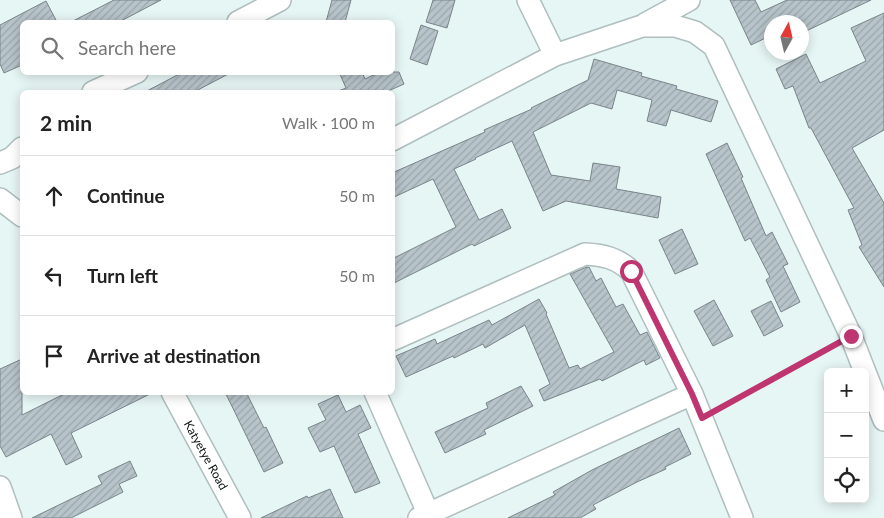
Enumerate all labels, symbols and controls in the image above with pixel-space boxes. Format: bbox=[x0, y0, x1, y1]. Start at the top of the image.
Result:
north arrow bbox=[764, 15, 809, 60]
search box bbox=[20, 20, 395, 75]
icon: search bbox=[38, 34, 66, 62]
text: Search here bbox=[78, 36, 176, 59]
text: 2 min bbox=[40, 110, 92, 135]
text: Walk · 100 m bbox=[282, 113, 375, 132]
icon: ahead bbox=[40, 182, 68, 210]
text: Continue bbox=[87, 184, 165, 207]
text: 50 m bbox=[339, 186, 375, 205]
route start bbox=[620, 260, 643, 283]
icon: left bbox=[40, 262, 68, 290]
text: Turn left bbox=[87, 264, 158, 287]
text: 50 m bbox=[339, 266, 375, 285]
route end bbox=[840, 325, 863, 348]
icon: arrive bbox=[40, 342, 68, 370]
text: Arrive at destination bbox=[87, 344, 260, 367]
map controls bbox=[824, 368, 869, 503]
button: + bbox=[824, 368, 869, 413]
button: − bbox=[824, 413, 869, 458]
street label: Katyetye Road bbox=[181, 418, 231, 492]
button: locate bbox=[824, 458, 869, 503]

